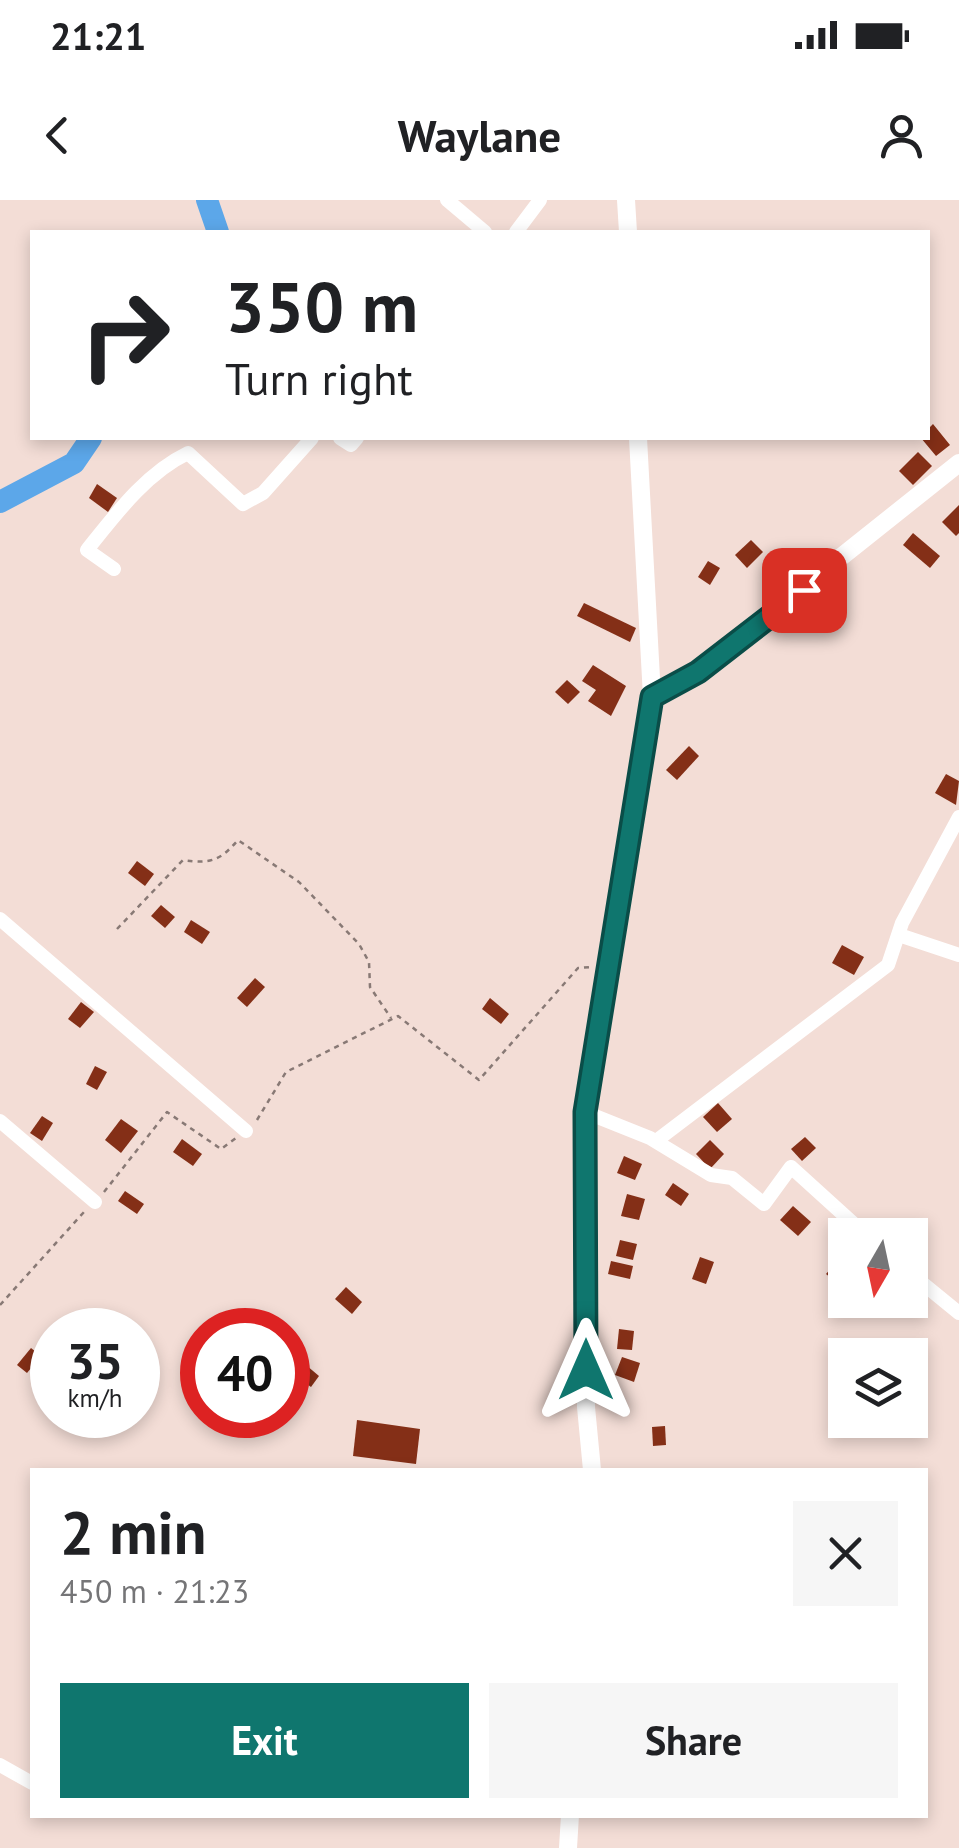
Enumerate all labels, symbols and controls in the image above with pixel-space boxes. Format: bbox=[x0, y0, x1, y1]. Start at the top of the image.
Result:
text: 21:21 bbox=[50, 11, 146, 60]
text: Waylane bbox=[398, 106, 561, 164]
icon: back bbox=[30, 108, 85, 163]
icon: person bbox=[874, 108, 929, 163]
text: 350 m bbox=[225, 261, 418, 351]
icon: right bbox=[60, 270, 190, 400]
text: Turn right bbox=[225, 349, 413, 407]
pin bbox=[762, 548, 847, 633]
icon: arrive bbox=[777, 563, 832, 618]
north arrow bbox=[828, 1218, 928, 1318]
map controls bbox=[828, 1218, 928, 1438]
speed limit sign: 40 bbox=[180, 1308, 310, 1438]
position arrow bbox=[534, 1318, 638, 1422]
text: 35 bbox=[67, 1328, 123, 1393]
button: layers bbox=[828, 1338, 928, 1438]
text: km/h bbox=[68, 1382, 122, 1414]
text: 2 min bbox=[60, 1493, 206, 1571]
button: close bbox=[793, 1501, 898, 1606]
text: 450 m · 21:23 bbox=[60, 1570, 249, 1612]
button: Exit bbox=[60, 1683, 469, 1798]
button: Share bbox=[489, 1683, 898, 1798]

